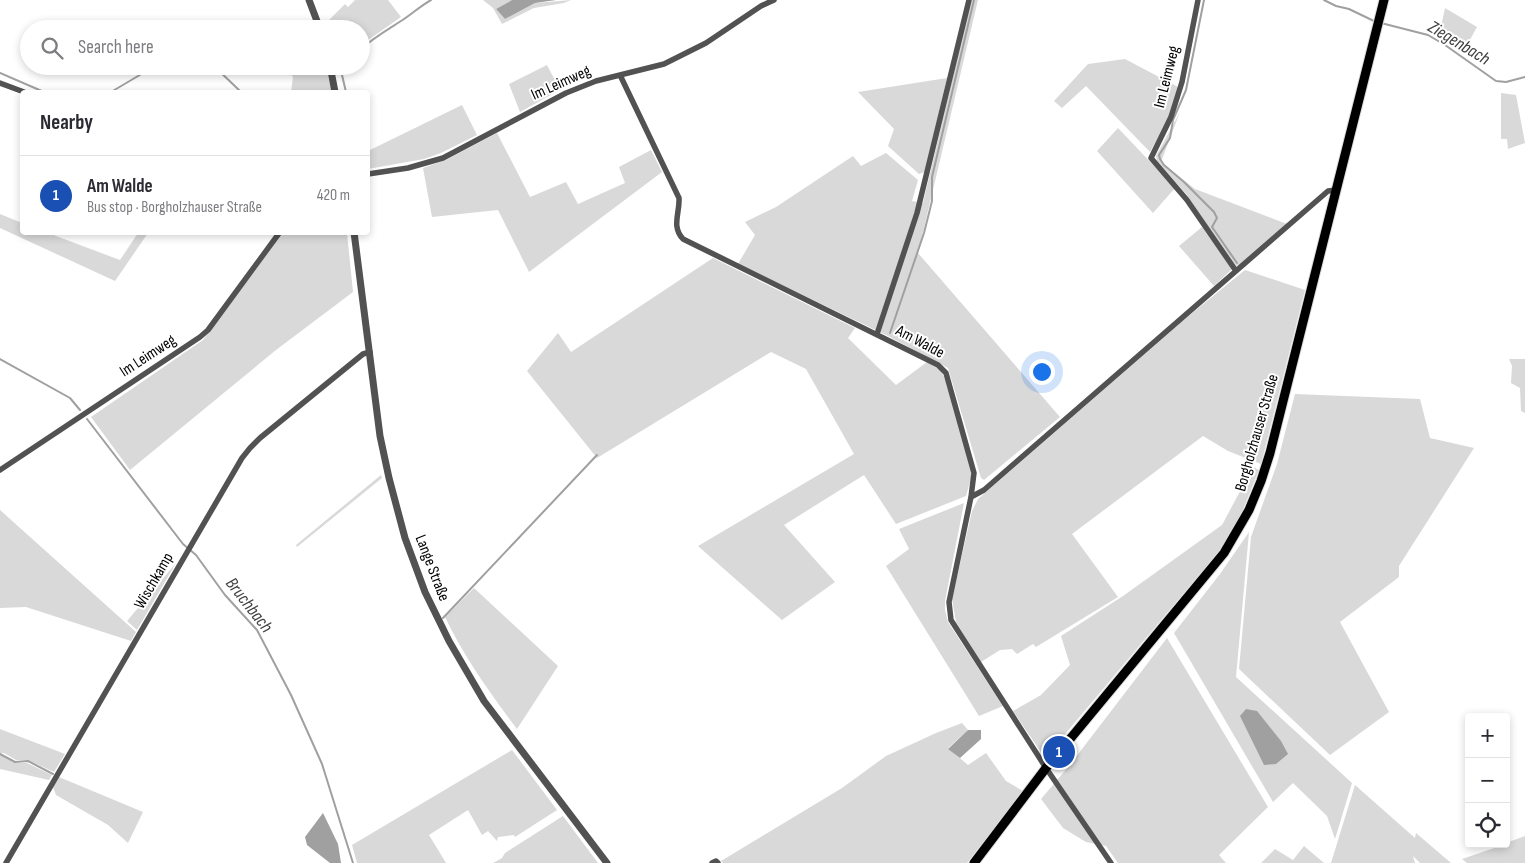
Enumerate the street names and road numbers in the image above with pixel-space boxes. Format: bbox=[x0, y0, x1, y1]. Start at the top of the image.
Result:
street label: Im Leimweg bbox=[1150, 44, 1184, 110]
street label: Im Leimweg bbox=[528, 61, 594, 105]
street label: Am Walde bbox=[892, 321, 948, 363]
street label: Im Leimweg bbox=[116, 331, 180, 381]
street label: Borgholzhauser Straße bbox=[1231, 372, 1283, 494]
street label: Lange Straße bbox=[411, 532, 453, 604]
street label: Wischkamp bbox=[130, 550, 178, 612]

